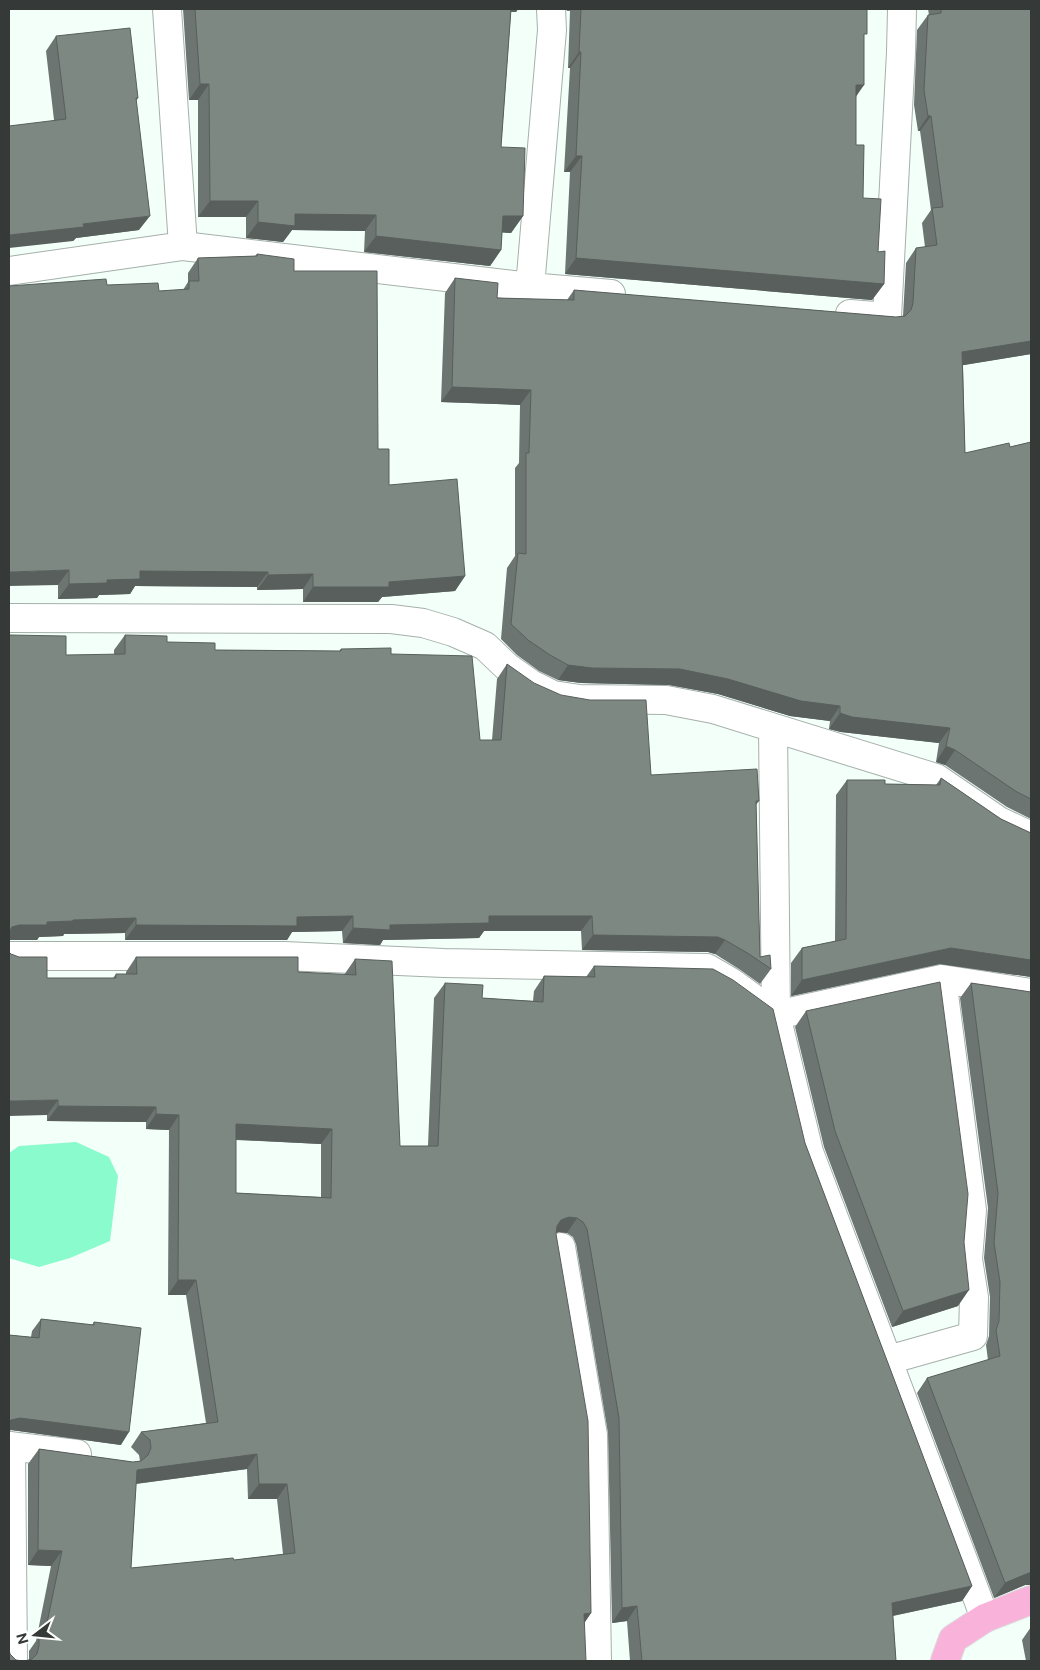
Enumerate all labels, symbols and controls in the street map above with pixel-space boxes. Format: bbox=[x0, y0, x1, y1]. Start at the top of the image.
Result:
north arrow bbox=[10, 1610, 60, 1660]
text: N bbox=[13, 1631, 32, 1646]

